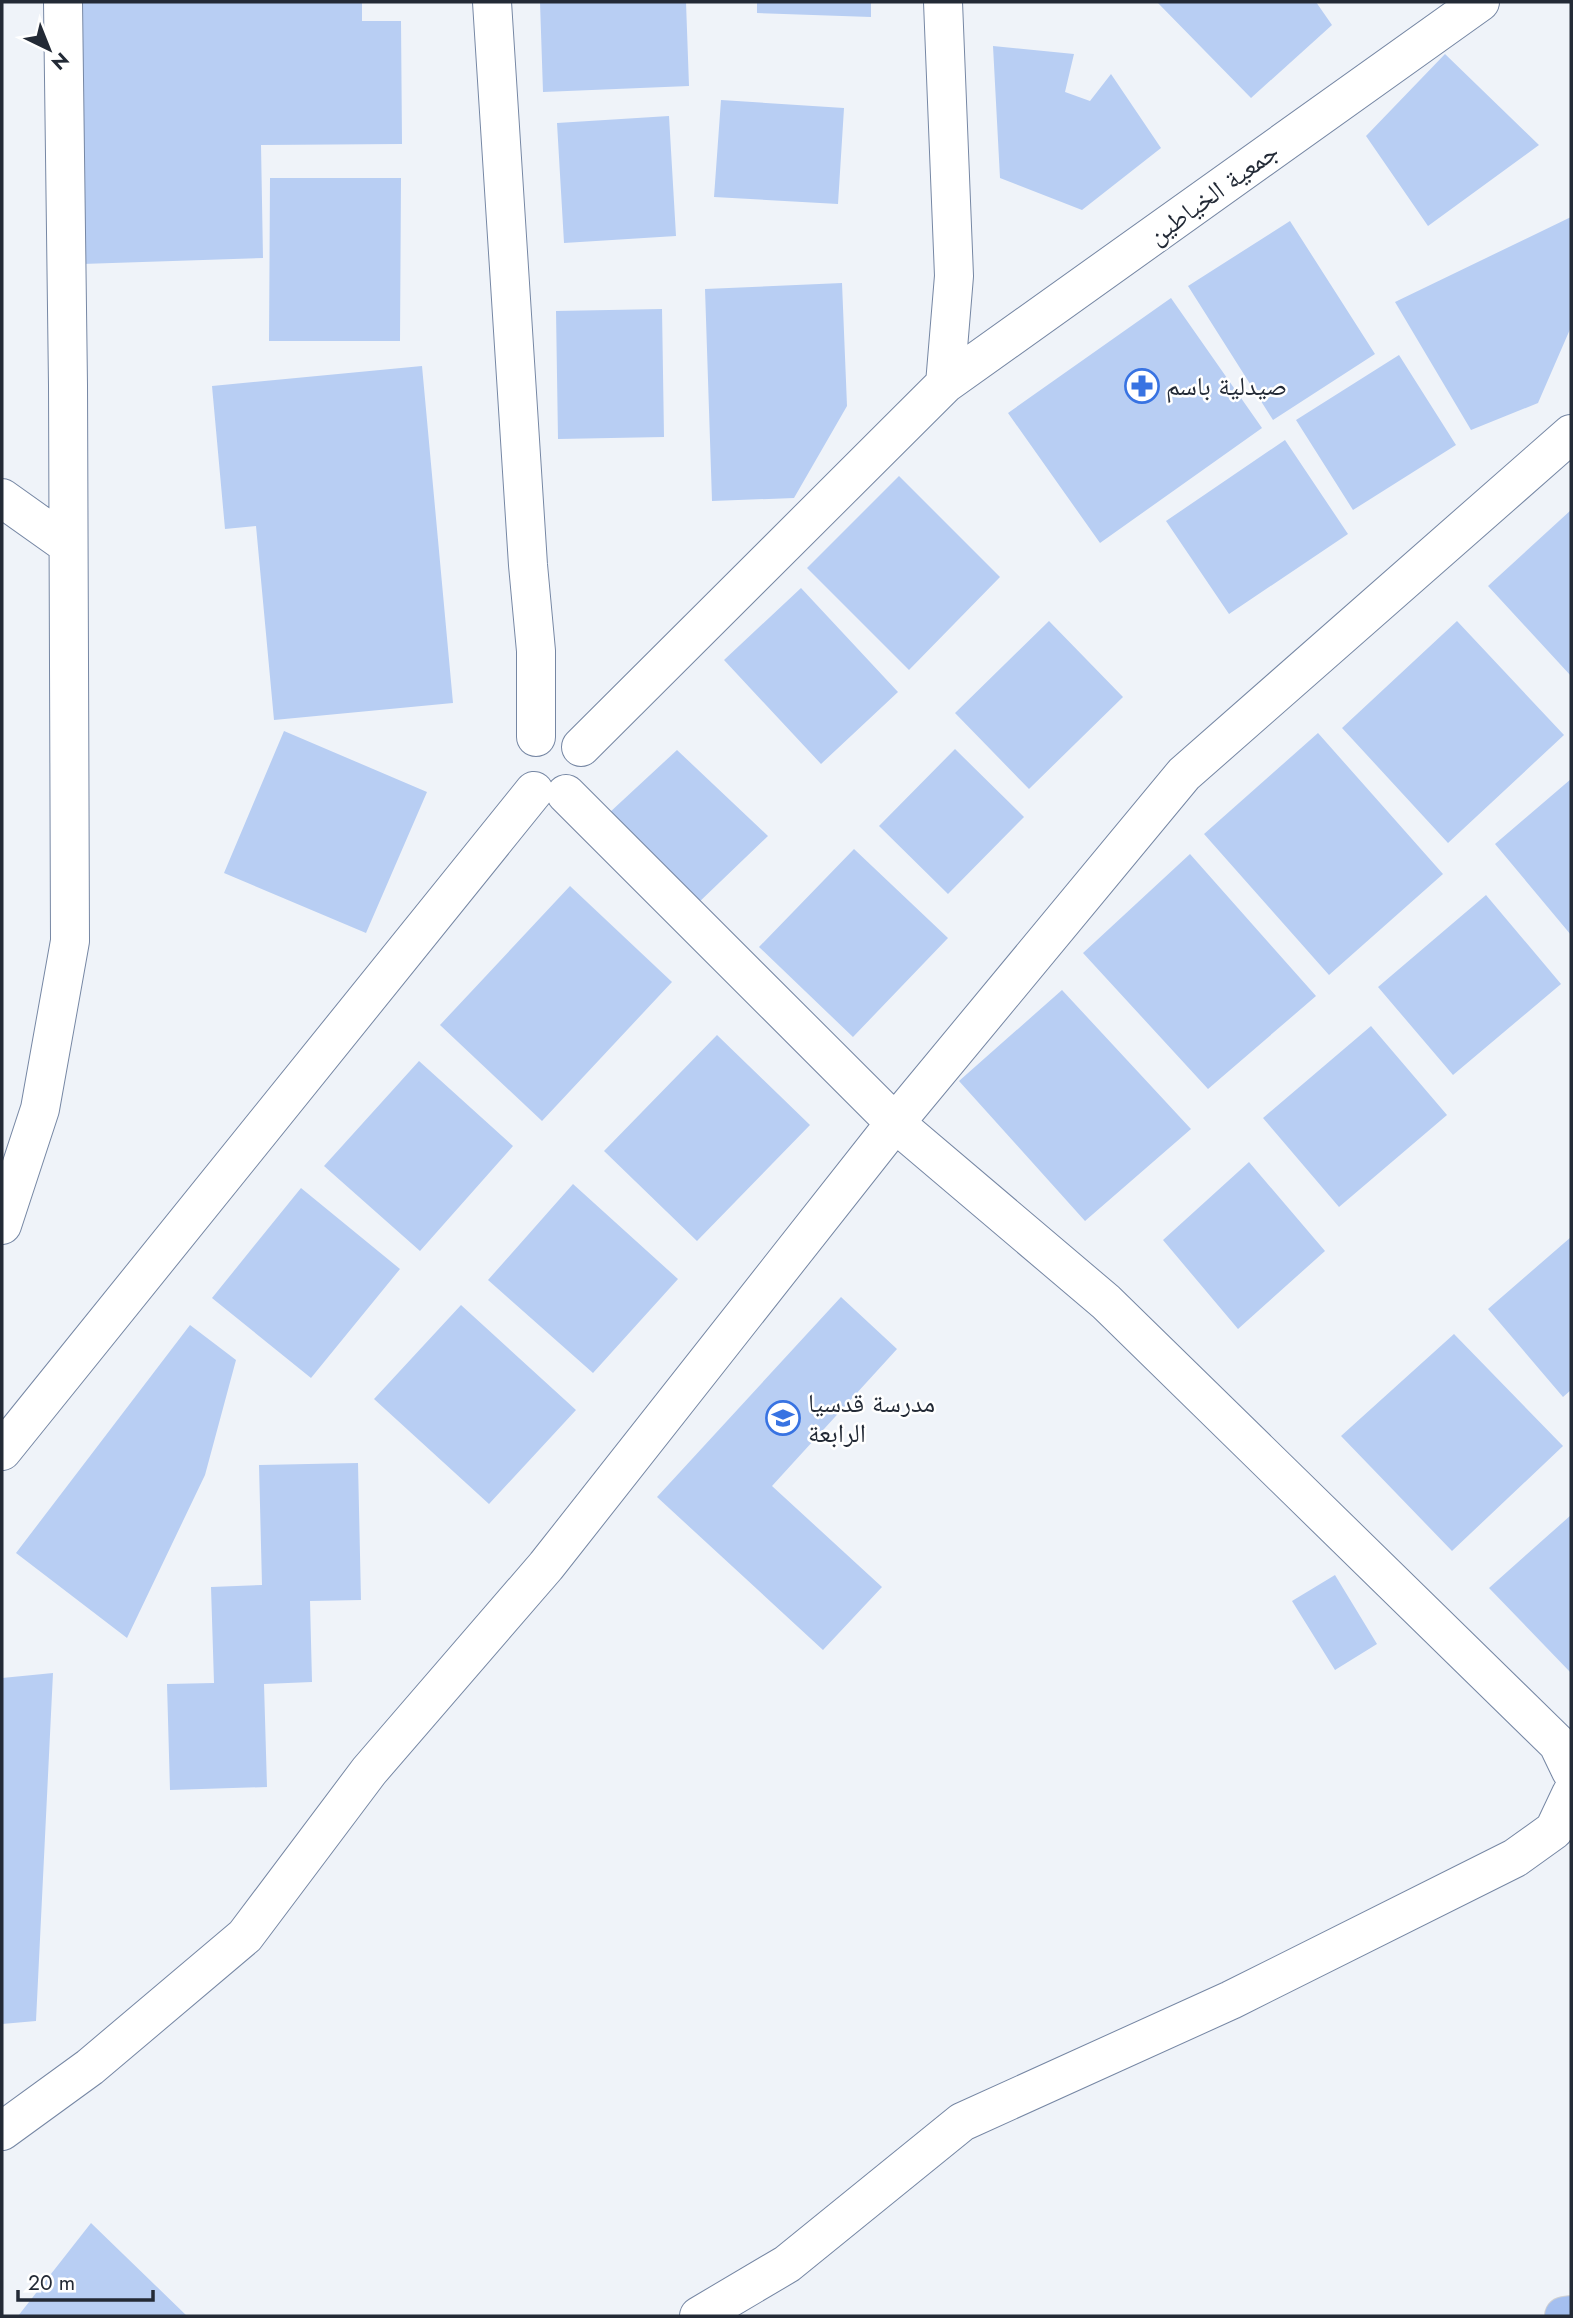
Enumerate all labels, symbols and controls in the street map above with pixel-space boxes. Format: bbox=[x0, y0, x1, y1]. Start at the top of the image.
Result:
north arrow bbox=[14, 14, 84, 84]
text: N bbox=[46, 46, 75, 76]
street label: جمعية الخياطين bbox=[1140, 132, 1286, 254]
pharmacy icon: صيدلية باسم bbox=[1123, 367, 1161, 405]
place label: صيدلية باسم bbox=[1166, 367, 1287, 405]
place label: مدرسة قدسيا الرابعة bbox=[808, 1384, 935, 1452]
school or university icon: مدرسة قدسيا الرابعة bbox=[764, 1399, 802, 1437]
scale bar bbox=[18, 2258, 152, 2302]
text: 20 m bbox=[28, 2268, 75, 2298]

